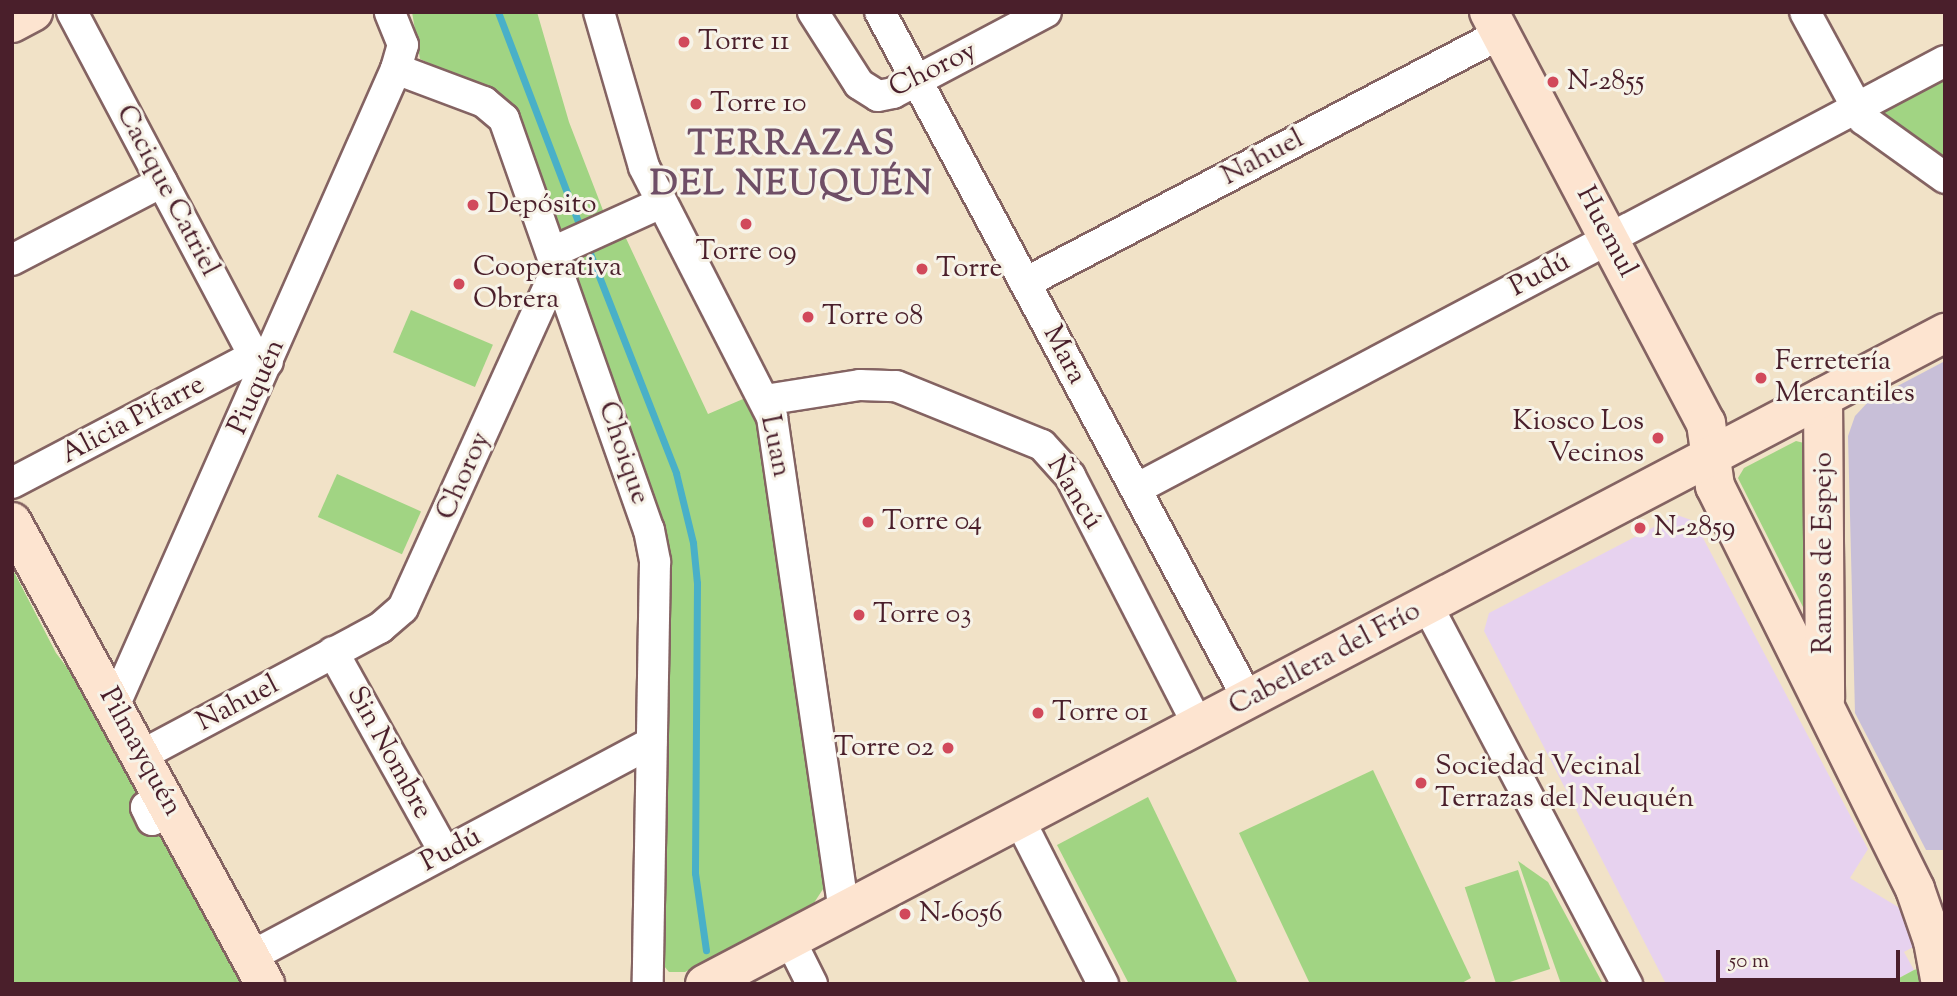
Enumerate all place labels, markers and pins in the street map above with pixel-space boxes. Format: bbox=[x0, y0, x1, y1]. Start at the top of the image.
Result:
place label: Torre 11 bbox=[698, 25, 790, 59]
marker: Torre 11 bbox=[676, 34, 692, 50]
place label: N-2855 bbox=[1567, 65, 1645, 99]
marker: N-2855 bbox=[1545, 74, 1561, 90]
place label: Torre 10 bbox=[710, 87, 807, 121]
marker: Torre 10 bbox=[688, 96, 704, 112]
place label: Depósito bbox=[487, 188, 597, 222]
marker: Depósito bbox=[465, 197, 481, 213]
marker: Torre 09 bbox=[738, 216, 754, 232]
place label: Torre 09 bbox=[696, 235, 796, 269]
place label: Cooperativa Obrera bbox=[473, 251, 622, 317]
place label: Torre bbox=[936, 252, 1003, 286]
marker: Torre bbox=[914, 261, 930, 277]
marker: Cooperativa Obrera bbox=[451, 276, 467, 292]
place label: Torre 08 bbox=[822, 300, 923, 334]
marker: Torre 08 bbox=[800, 309, 816, 325]
place label: Ferretería Mercantiles bbox=[1775, 345, 1915, 411]
marker: Ferretería Mercantiles bbox=[1753, 370, 1769, 386]
place label: Kiosco Los Vecinos bbox=[1512, 405, 1644, 471]
marker: Kiosco Los Vecinos bbox=[1650, 430, 1666, 446]
place label: Torre 04 bbox=[882, 505, 982, 539]
place label: N-2859 bbox=[1654, 511, 1735, 545]
marker: Torre 04 bbox=[860, 514, 876, 530]
marker: N-2859 bbox=[1632, 520, 1648, 536]
place label: Torre 03 bbox=[873, 598, 972, 632]
marker: Torre 03 bbox=[851, 607, 867, 623]
place label: Torre 01 bbox=[1052, 696, 1149, 730]
marker: Torre 01 bbox=[1030, 705, 1046, 721]
place label: Torre 02 bbox=[834, 731, 934, 765]
marker: Torre 02 bbox=[940, 740, 956, 756]
place label: Sociedad Vecinal Terrazas del Neuquén bbox=[1435, 750, 1694, 816]
marker: Sociedad Vecinal Terrazas del Neuquén bbox=[1413, 775, 1429, 791]
place label: N-6056 bbox=[919, 897, 1003, 931]
marker: N-6056 bbox=[897, 906, 913, 922]

